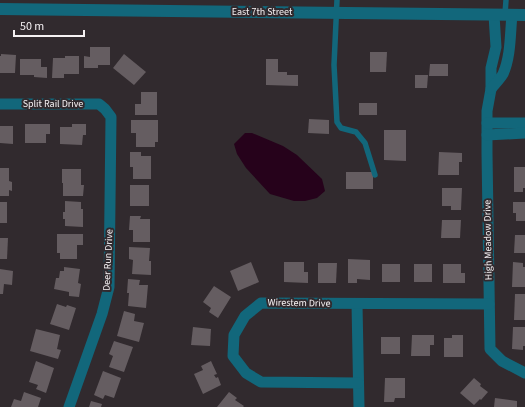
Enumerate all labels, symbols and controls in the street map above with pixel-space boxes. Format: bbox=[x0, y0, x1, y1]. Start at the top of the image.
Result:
street label: East 7th Street bbox=[232, 5, 293, 19]
scale bar bbox=[14, 12, 84, 38]
text: 50 m bbox=[20, 18, 44, 35]
street label: Split Rail Drive bbox=[23, 97, 83, 111]
street label: High Meadow Drive bbox=[480, 200, 496, 280]
street label: Deer Run Drive bbox=[99, 229, 117, 291]
street label: Wirestem Drive bbox=[267, 295, 331, 311]

